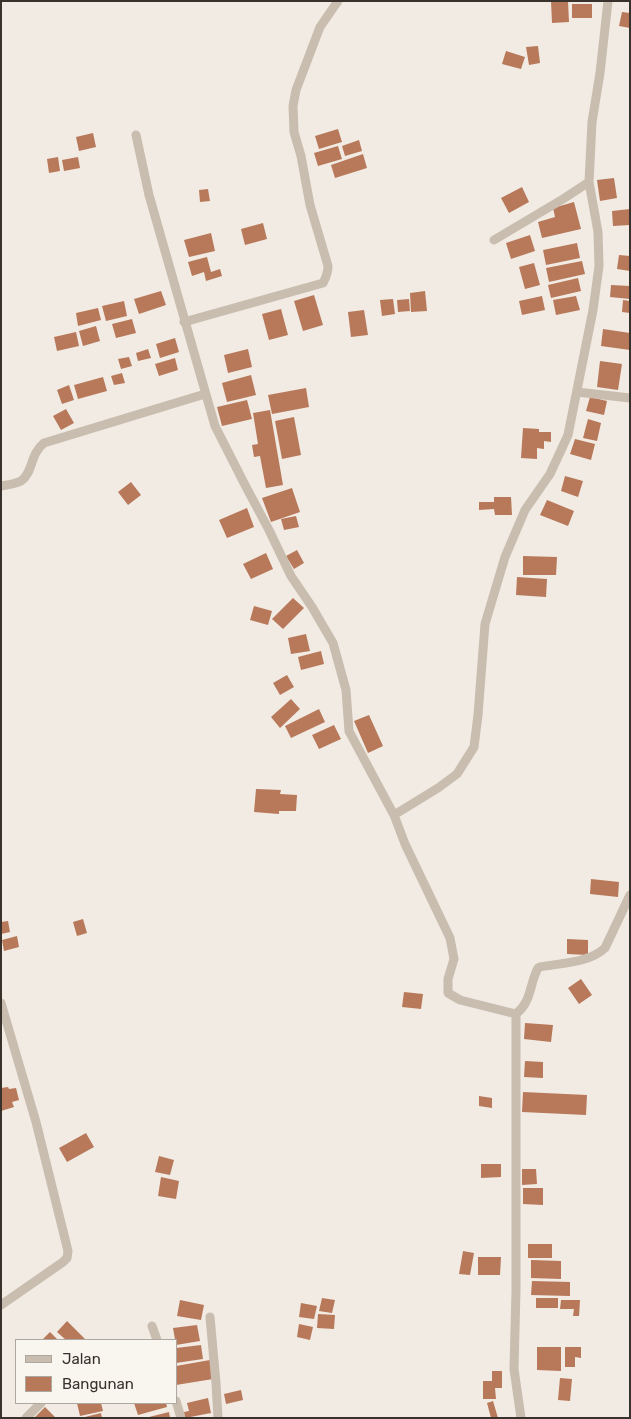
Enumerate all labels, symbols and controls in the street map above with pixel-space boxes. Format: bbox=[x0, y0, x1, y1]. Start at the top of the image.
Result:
legend bbox=[15, 1339, 178, 1404]
text: Jalan bbox=[62, 1350, 101, 1368]
text: Bangunan bbox=[62, 1375, 134, 1393]

